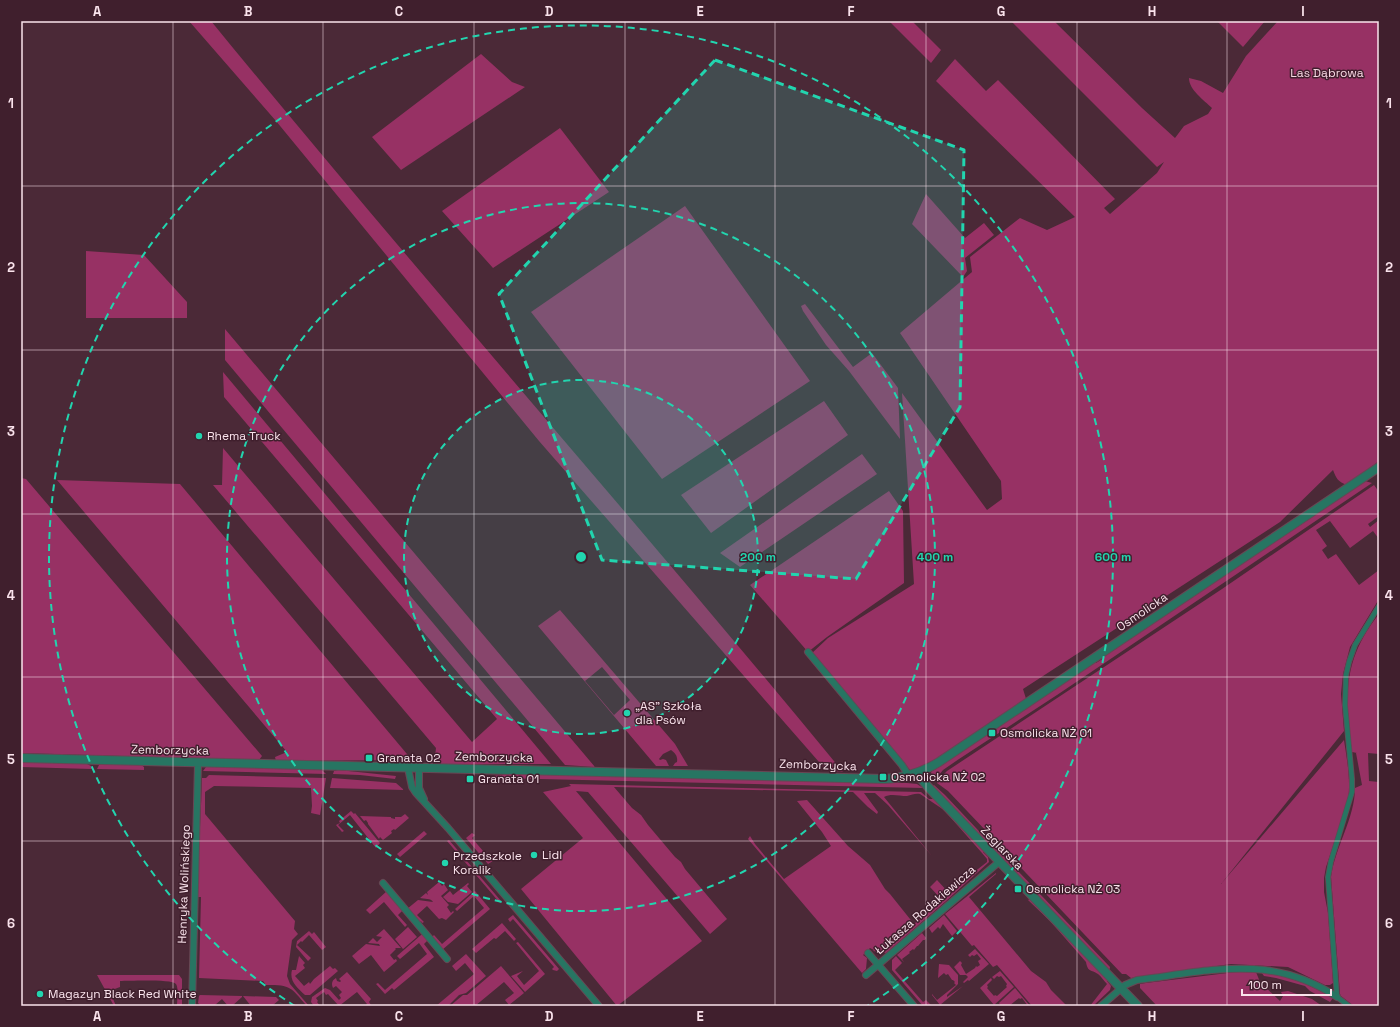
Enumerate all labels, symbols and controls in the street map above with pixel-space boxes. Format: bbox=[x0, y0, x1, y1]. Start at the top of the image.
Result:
text: A bbox=[93, 3, 102, 20]
text: B bbox=[244, 3, 253, 20]
text: C bbox=[395, 3, 403, 20]
text: D bbox=[545, 3, 554, 20]
text: E bbox=[696, 3, 704, 20]
text: F bbox=[848, 3, 855, 20]
text: G bbox=[997, 3, 1005, 20]
text: H bbox=[1148, 3, 1156, 20]
text: I bbox=[1301, 3, 1305, 20]
park label: Las Dąbrowa bbox=[1290, 65, 1364, 81]
text: 1 bbox=[8, 95, 14, 112]
text: 1 bbox=[1386, 95, 1392, 112]
text: 2 bbox=[7, 259, 15, 276]
text: 2 bbox=[1385, 259, 1393, 276]
text: 3 bbox=[7, 423, 15, 440]
text: 3 bbox=[1385, 423, 1393, 440]
place label: Rhema Truck bbox=[207, 428, 281, 444]
marker: Rhema Truck bbox=[194, 431, 204, 441]
text: 200 m bbox=[740, 549, 776, 565]
text: 400 m bbox=[917, 549, 953, 565]
text: 600 m bbox=[1095, 549, 1131, 565]
centre of rings bbox=[574, 550, 588, 564]
text: 4 bbox=[7, 587, 15, 604]
text: 4 bbox=[1385, 587, 1393, 604]
street label: Osmolicka bbox=[1113, 589, 1171, 635]
place label: „AS” Szkoła dla Psów bbox=[635, 698, 702, 728]
marker: „AS” Szkoła dla Psów bbox=[622, 708, 632, 718]
place label: Osmolicka NŻ 01 bbox=[1000, 725, 1092, 741]
marker: Osmolicka NŻ 01 bbox=[987, 728, 997, 738]
street label: Zemborzycka bbox=[131, 741, 209, 759]
street label: Zemborzycka bbox=[455, 748, 533, 766]
place label: Granata 02 bbox=[377, 750, 440, 766]
text: 5 bbox=[7, 751, 15, 768]
text: 5 bbox=[1385, 751, 1393, 768]
marker: Granata 02 bbox=[364, 753, 374, 763]
street label: Zemborzycka bbox=[779, 756, 857, 774]
place label: Osmolicka NŻ 02 bbox=[891, 769, 985, 785]
place label: Granata 01 bbox=[478, 771, 539, 787]
marker: Osmolicka NŻ 02 bbox=[878, 772, 888, 782]
marker: Granata 01 bbox=[465, 774, 475, 784]
street label: Żeglarska bbox=[977, 823, 1027, 874]
street label: Henryka Wolińskiego bbox=[174, 824, 194, 944]
place label: Lidl bbox=[542, 847, 562, 863]
place label: Przedszkole Koralik bbox=[453, 848, 522, 878]
marker: Lidl bbox=[529, 850, 539, 860]
marker: Przedszkole Koralik bbox=[440, 858, 450, 868]
street label: Łukasza Rodakiewicza bbox=[871, 862, 979, 958]
place label: Osmolicka NŻ 03 bbox=[1026, 881, 1120, 897]
marker: Osmolicka NŻ 03 bbox=[1013, 884, 1023, 894]
text: 6 bbox=[7, 915, 15, 932]
text: 6 bbox=[1385, 915, 1393, 932]
scale bar bbox=[1242, 971, 1331, 997]
text: 100 m bbox=[1248, 977, 1282, 993]
place label: Magazyn Black Red White bbox=[48, 986, 197, 1002]
marker: Magazyn Black Red White bbox=[35, 989, 45, 999]
text: A bbox=[93, 1008, 102, 1025]
text: B bbox=[244, 1008, 253, 1025]
text: C bbox=[395, 1008, 403, 1025]
text: D bbox=[545, 1008, 554, 1025]
text: E bbox=[696, 1008, 704, 1025]
text: F bbox=[848, 1008, 855, 1025]
text: G bbox=[997, 1008, 1005, 1025]
text: H bbox=[1148, 1008, 1156, 1025]
text: I bbox=[1301, 1008, 1305, 1025]

